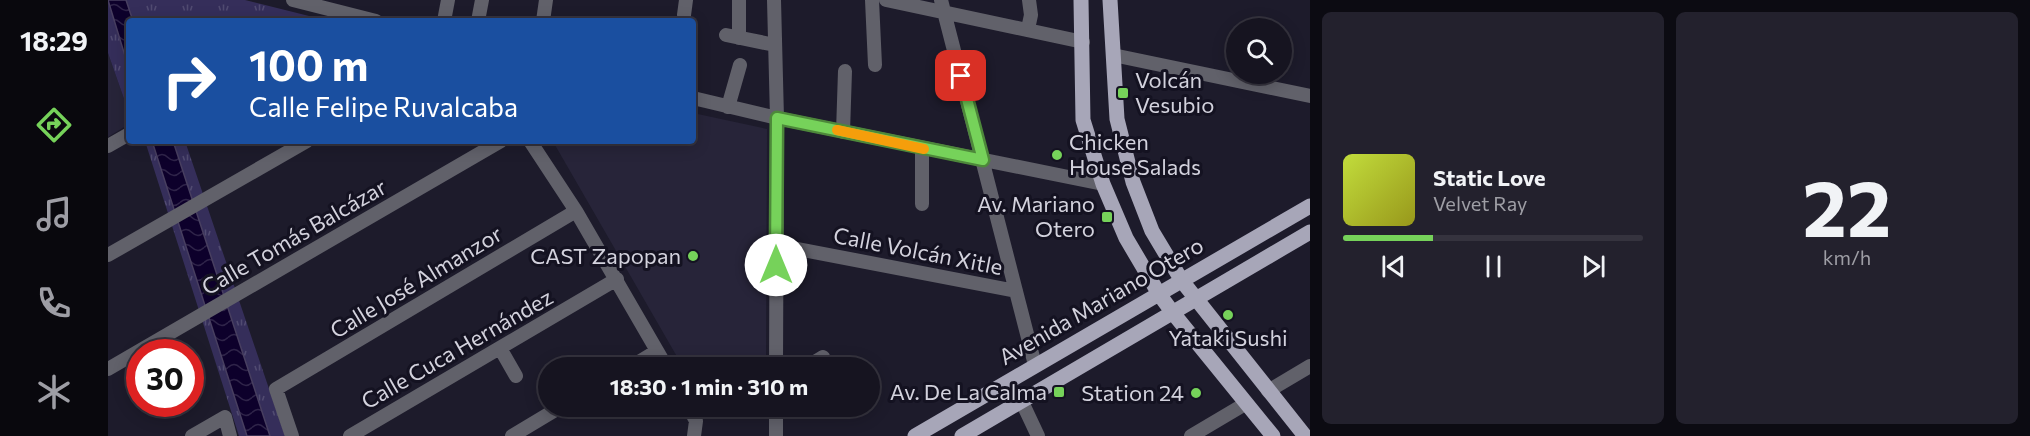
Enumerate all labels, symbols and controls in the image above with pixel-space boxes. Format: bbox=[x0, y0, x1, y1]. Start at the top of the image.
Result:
map controls bbox=[1226, 18, 1292, 84]
button: search bbox=[1226, 18, 1292, 84]
text: 18:29 bbox=[20, 24, 88, 57]
text: 100 m bbox=[249, 38, 369, 90]
icon: right bbox=[150, 42, 228, 120]
pin bbox=[935, 50, 986, 101]
icon: arrive bbox=[944, 59, 977, 92]
place label: Volcán Vesubio bbox=[1135, 66, 1214, 118]
marker: Volcán Vesubio bbox=[1116, 86, 1130, 100]
text: Calle Felipe Ruvalcaba bbox=[249, 90, 518, 123]
icon: directions bbox=[33, 104, 75, 146]
place label: Chicken House Salads bbox=[1069, 128, 1201, 180]
marker: Chicken House Salads bbox=[1050, 148, 1064, 162]
text: 22 bbox=[1803, 158, 1891, 253]
text: Static Love bbox=[1433, 164, 1546, 191]
street label: Calle Tomás Balcázar bbox=[197, 173, 391, 300]
place label: Av. Mariano Otero bbox=[977, 190, 1095, 242]
text: Velvet Ray bbox=[1433, 191, 1527, 215]
icon: music bbox=[33, 193, 75, 235]
marker: Av. Mariano Otero bbox=[1100, 210, 1114, 224]
street label: Calle José Almanzor bbox=[325, 220, 507, 344]
street label: Calle Volcán Xitle bbox=[831, 221, 1005, 280]
street label: Avenida Mariano Otero bbox=[994, 231, 1208, 370]
position arrow bbox=[744, 233, 808, 297]
place label: CAST Zapopan bbox=[530, 242, 681, 269]
text: km/h bbox=[1823, 245, 1871, 269]
marker: CAST Zapopan bbox=[686, 249, 700, 263]
icon: previous bbox=[1377, 250, 1410, 283]
icon: pause bbox=[1477, 250, 1510, 283]
icon: next bbox=[1577, 250, 1610, 283]
icon: phone bbox=[33, 282, 75, 324]
street label: Calle Cuca Hernández bbox=[356, 283, 557, 414]
marker: Yataki Sushi bbox=[1221, 308, 1235, 322]
place label: Yataki Sushi bbox=[1168, 324, 1288, 351]
speed limit sign: 30 bbox=[126, 339, 204, 417]
icon: climate bbox=[33, 371, 75, 413]
text: 18:30 · 1 min · 310 m bbox=[610, 373, 808, 400]
place label: Av. De La Calma bbox=[890, 378, 1047, 405]
place label: Station 24 bbox=[1081, 379, 1184, 406]
marker: Av. De La Calma bbox=[1052, 385, 1066, 399]
marker: Station 24 bbox=[1189, 386, 1203, 400]

